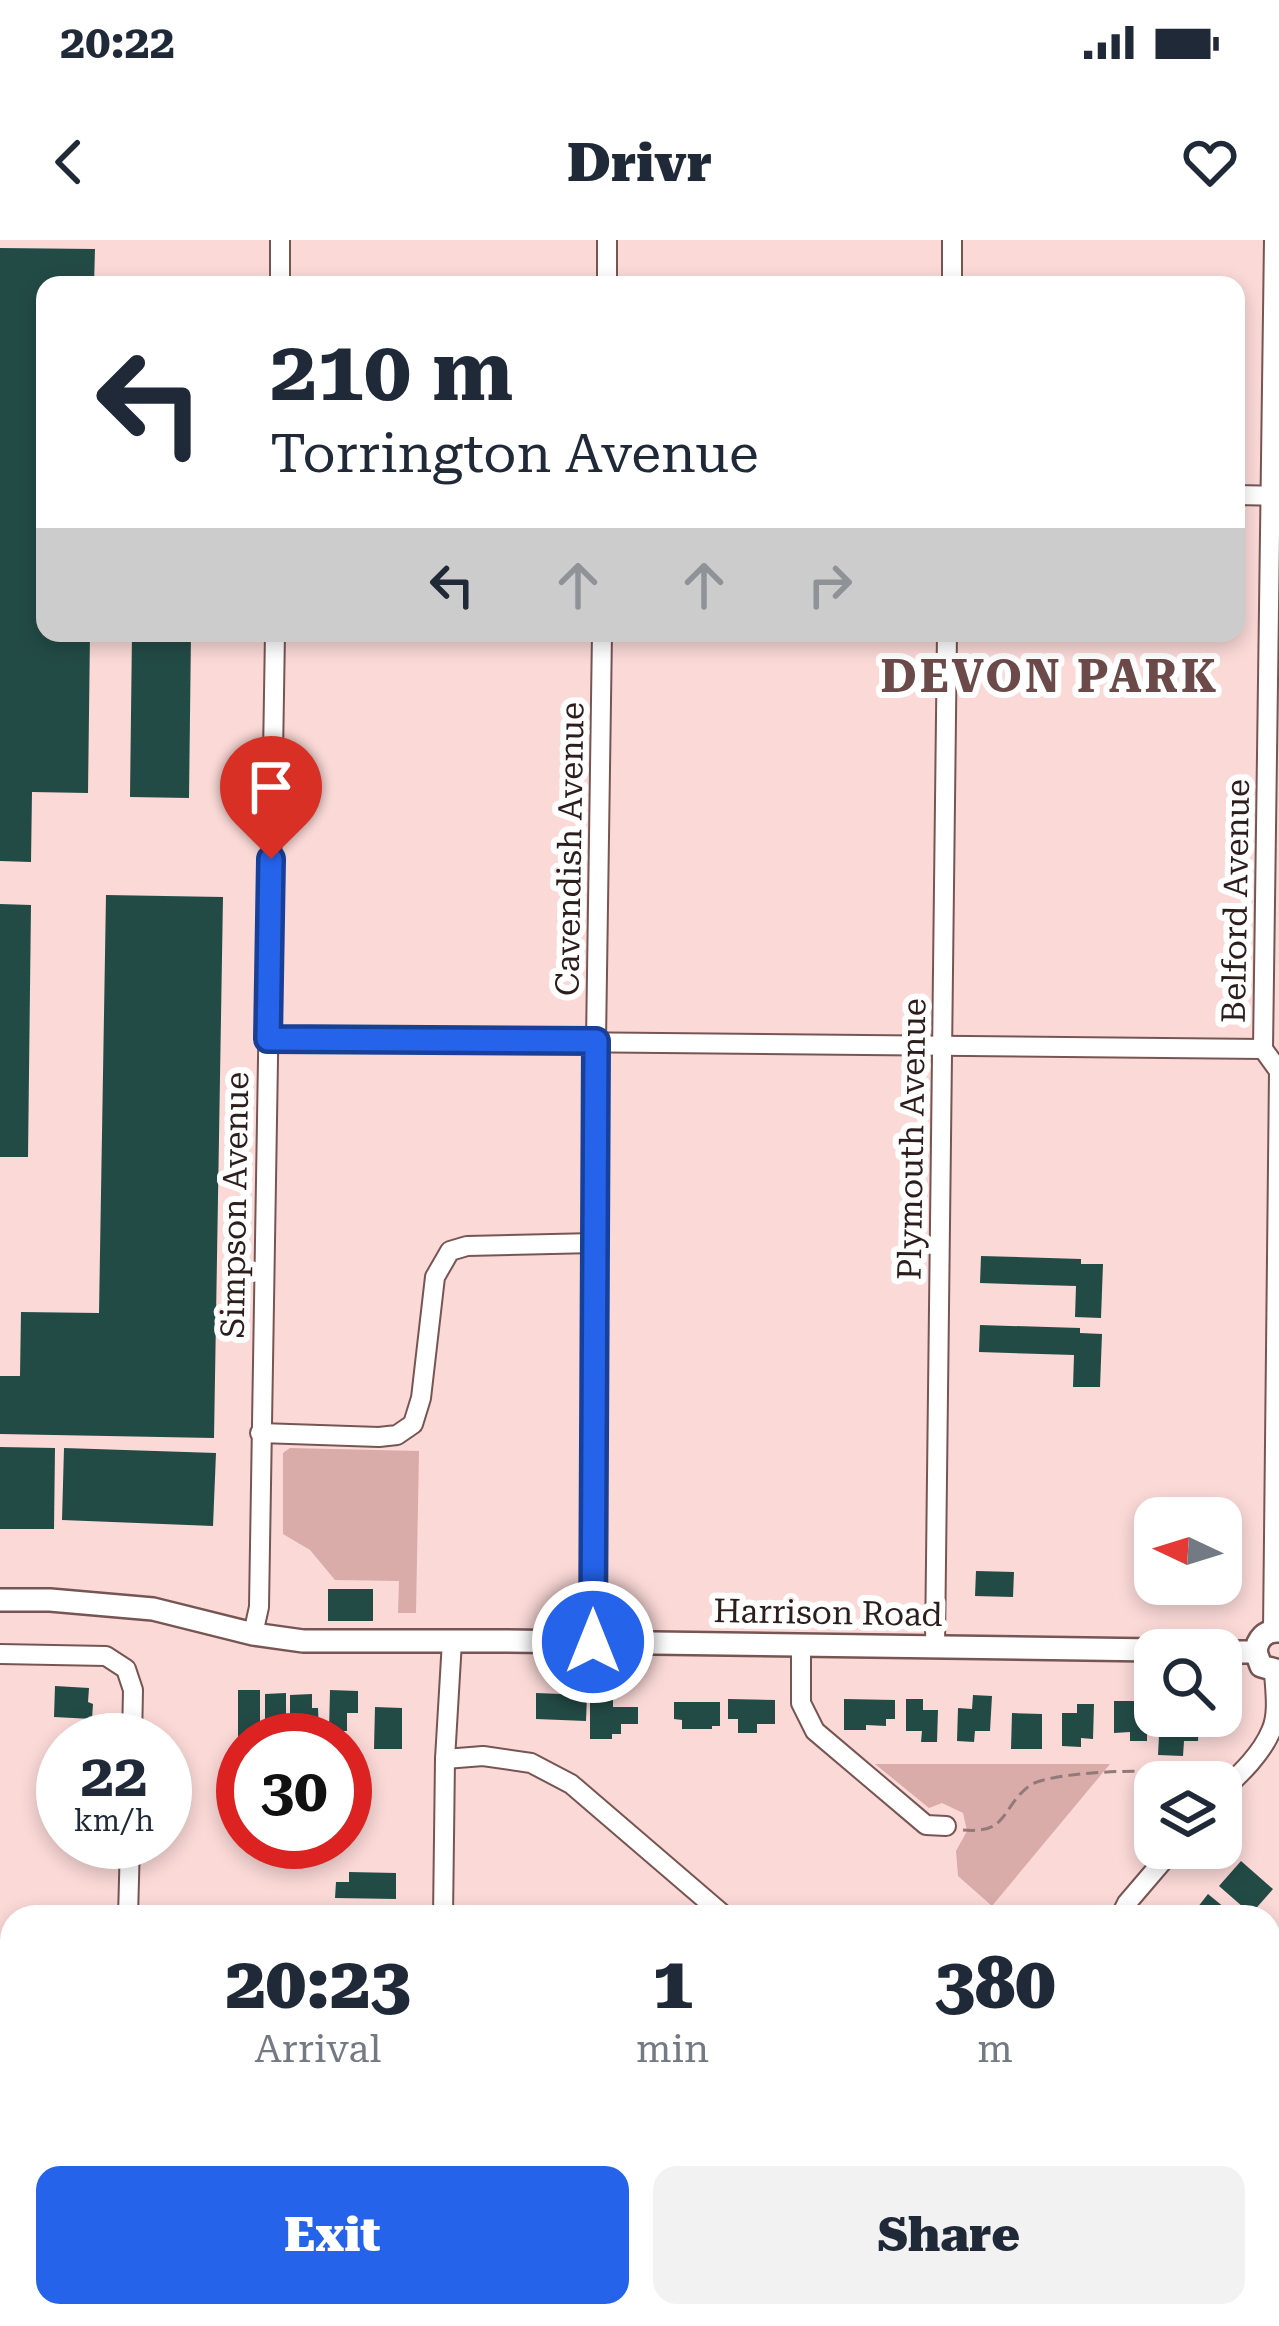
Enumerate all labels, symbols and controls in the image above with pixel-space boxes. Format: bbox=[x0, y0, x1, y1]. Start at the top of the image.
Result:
text: 20:22 bbox=[60, 16, 175, 69]
icon: back bbox=[36, 129, 102, 195]
icon: heart bbox=[1177, 129, 1243, 195]
text: Drivr bbox=[567, 131, 712, 194]
text: 210 m bbox=[270, 322, 513, 420]
icon: left bbox=[72, 324, 228, 480]
text: Torrington Avenue bbox=[270, 422, 759, 485]
icon: left bbox=[419, 552, 485, 618]
icon: ahead bbox=[545, 552, 611, 618]
icon: ahead bbox=[671, 552, 737, 618]
icon: right bbox=[797, 552, 863, 618]
district label: DEVON PARK bbox=[881, 650, 1219, 703]
street label: Cavendish Avenue bbox=[547, 702, 592, 996]
pin bbox=[220, 736, 322, 859]
icon: arrive bbox=[238, 754, 304, 820]
street label: Belford Avenue bbox=[1214, 779, 1257, 1023]
street label: Plymouth Avenue bbox=[890, 998, 933, 1280]
street label: Simpson Avenue bbox=[213, 1071, 256, 1339]
north arrow bbox=[1134, 1497, 1242, 1605]
map controls bbox=[1134, 1497, 1242, 1869]
position arrow bbox=[530, 1579, 656, 1705]
street label: Harrison Road bbox=[713, 1591, 943, 1634]
button: search bbox=[1134, 1629, 1242, 1737]
speed limit sign: 30 bbox=[216, 1713, 372, 1869]
text: 22 bbox=[80, 1740, 148, 1811]
button: layers bbox=[1134, 1761, 1242, 1869]
text: km/h bbox=[74, 1803, 154, 1838]
text: 20:23 bbox=[225, 1941, 411, 2026]
text: 1 bbox=[652, 1941, 693, 2026]
text: 380 bbox=[935, 1941, 1056, 2026]
text: Arrival bbox=[255, 2026, 381, 2072]
text: min bbox=[636, 2026, 709, 2072]
text: m bbox=[977, 2026, 1013, 2072]
button: Exit bbox=[36, 2166, 629, 2304]
button: Share bbox=[653, 2166, 1245, 2304]

